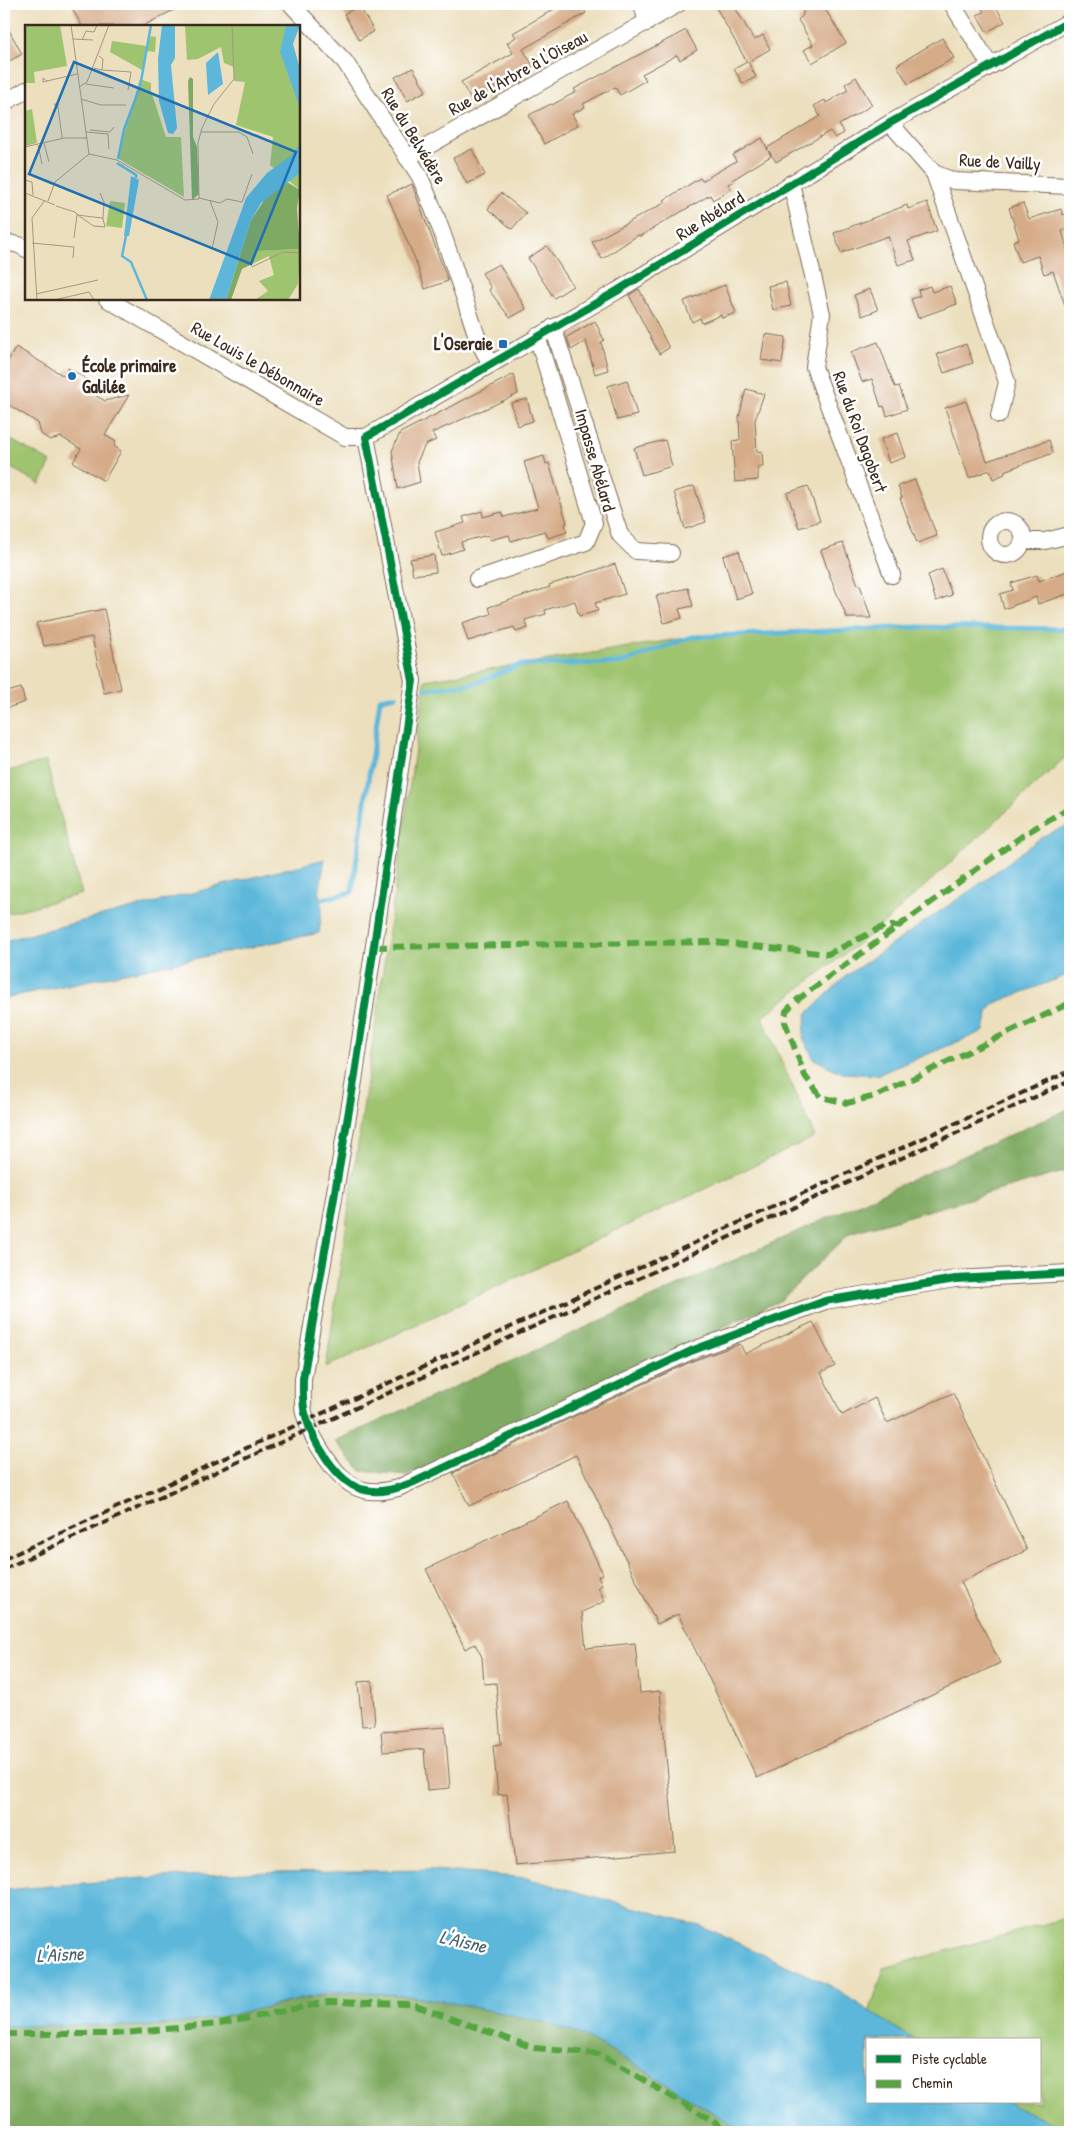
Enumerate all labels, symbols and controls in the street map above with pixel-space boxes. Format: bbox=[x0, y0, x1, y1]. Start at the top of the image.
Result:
street label: Rue de l'Arbre à l'Oiseau bbox=[444, 24, 592, 121]
inset map bbox=[25, 25, 300, 300]
street label: Rue du Belvédère bbox=[376, 83, 453, 189]
street label: Rue de Vailly bbox=[959, 147, 1042, 176]
street label: Rue Abélard bbox=[671, 185, 749, 246]
street label: Rue Louis le Débonnaire bbox=[187, 315, 330, 412]
place label: L'Oseraie bbox=[434, 331, 494, 356]
marker: L'Oseraie bbox=[497, 338, 509, 350]
place label: École primaire Galilée bbox=[82, 353, 177, 399]
street label: Rue du Roi Dagobert bbox=[827, 368, 894, 497]
marker: École primaire Galilée bbox=[66, 370, 78, 382]
street label: Impasse Abélard bbox=[569, 406, 622, 514]
water label: L'Aisne bbox=[437, 1923, 490, 1959]
water label: L'Aisne bbox=[36, 1940, 86, 1968]
legend bbox=[866, 2038, 1042, 2104]
text: Piste cyclable bbox=[912, 2048, 987, 2069]
text: Chemin bbox=[912, 2072, 953, 2093]

